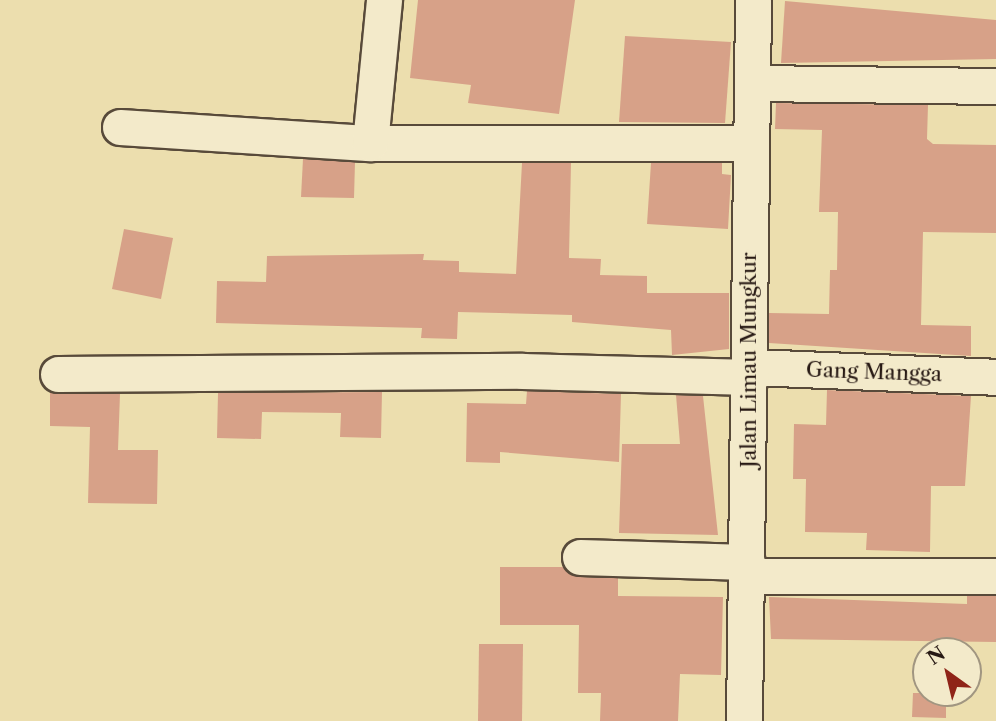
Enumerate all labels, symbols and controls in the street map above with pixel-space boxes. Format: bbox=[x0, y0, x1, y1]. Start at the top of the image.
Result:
street label: Jalan Limau Mungkur bbox=[736, 252, 762, 468]
street label: Gang Mangga bbox=[806, 357, 942, 387]
north arrow bbox=[912, 637, 982, 707]
text: N bbox=[923, 642, 949, 670]

